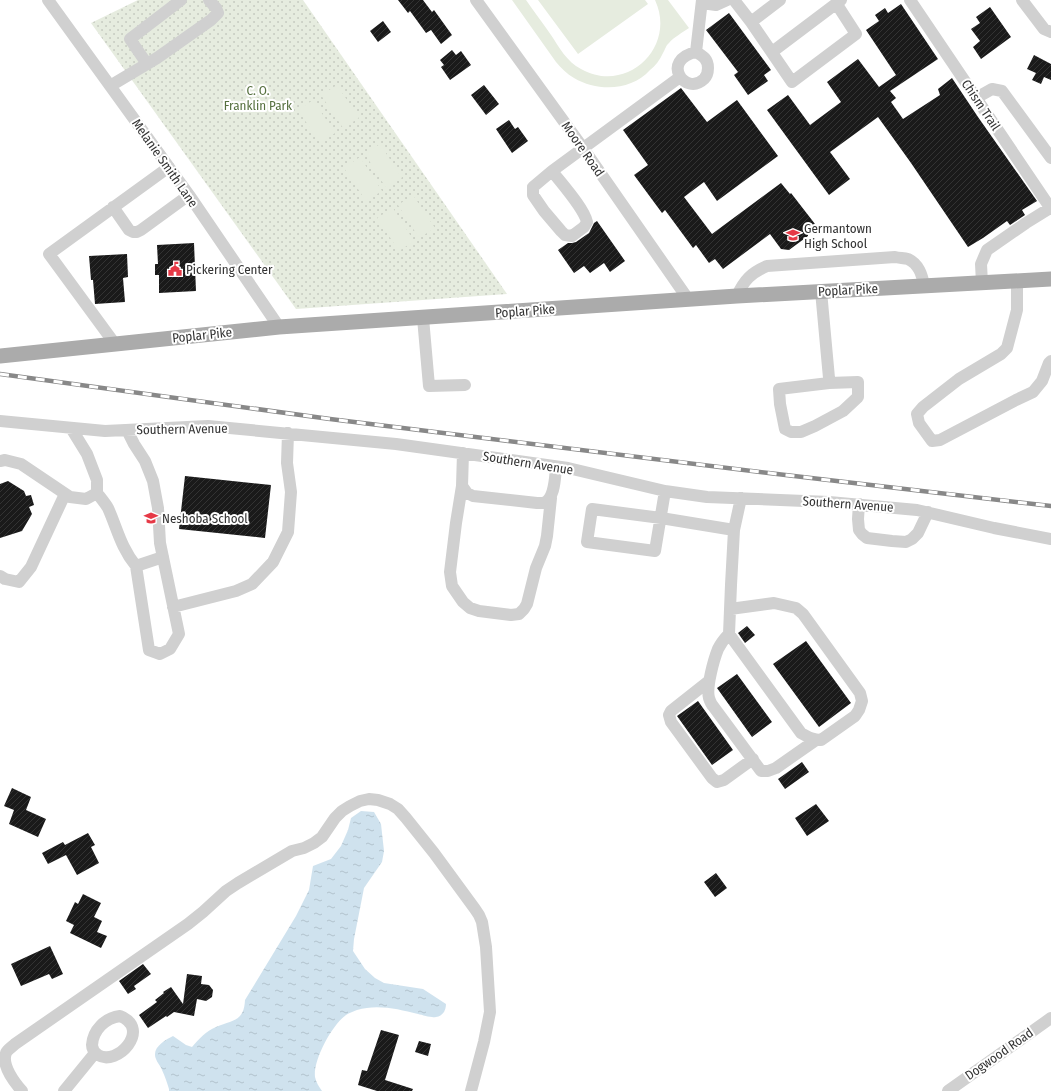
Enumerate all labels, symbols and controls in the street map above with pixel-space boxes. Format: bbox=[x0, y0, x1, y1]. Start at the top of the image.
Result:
street label: Chism Trail bbox=[959, 77, 1004, 134]
park label: C. O. Franklin Park bbox=[224, 83, 293, 113]
street label: Melanie Smith Lane bbox=[129, 116, 201, 210]
street label: Moore Road bbox=[559, 119, 607, 179]
place label: Germantown High School bbox=[804, 221, 872, 251]
school or university icon: Germantown High School bbox=[785, 227, 801, 243]
public building icon: Pickering Center bbox=[167, 261, 183, 277]
place label: Pickering Center bbox=[186, 262, 273, 277]
street label: Poplar Pike bbox=[818, 281, 878, 299]
street label: Poplar Pike bbox=[495, 301, 555, 321]
street label: Poplar Pike bbox=[171, 324, 233, 346]
street label: Southern Avenue bbox=[136, 421, 228, 437]
street label: Southern Avenue bbox=[482, 448, 574, 478]
street label: Southern Avenue bbox=[802, 493, 894, 515]
school or university icon: Neshoba School bbox=[143, 510, 159, 526]
place label: Neshoba School bbox=[162, 511, 248, 526]
street label: Dogwood Road bbox=[962, 1025, 1036, 1083]

